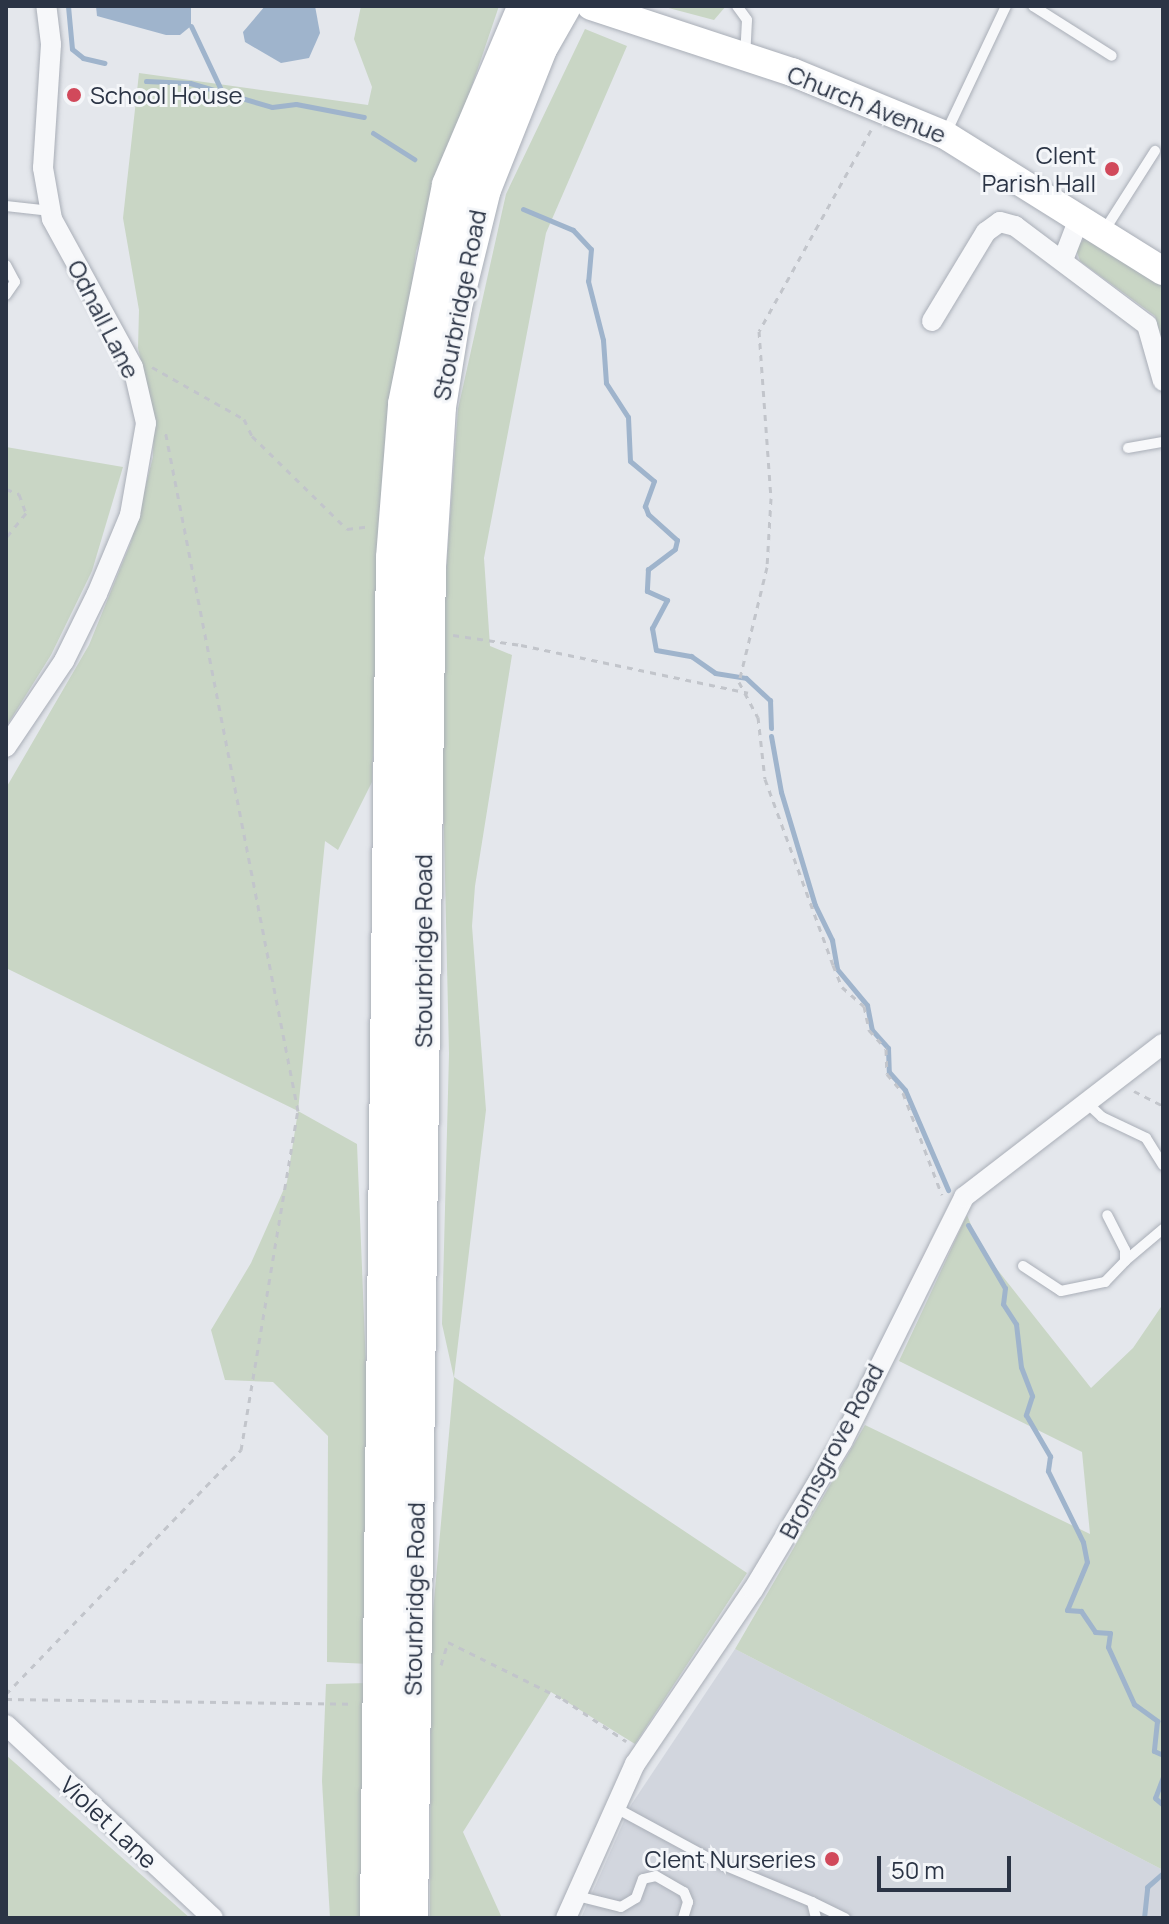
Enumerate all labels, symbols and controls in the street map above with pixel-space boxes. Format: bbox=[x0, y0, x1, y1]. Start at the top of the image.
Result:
street label: Church Avenue bbox=[783, 59, 951, 149]
place label: School House bbox=[90, 81, 243, 109]
marker: School House bbox=[65, 86, 83, 104]
place label: Clent Parish Hall bbox=[982, 141, 1096, 197]
marker: Clent Parish Hall bbox=[1103, 160, 1121, 178]
street label: Stourbridge Road bbox=[426, 207, 492, 403]
street label: Odnall Lane bbox=[62, 255, 146, 383]
street label: Stourbridge Road bbox=[409, 854, 437, 1048]
street label: Bromsgrove Road bbox=[773, 1359, 889, 1543]
street label: Stourbridge Road bbox=[398, 1502, 430, 1696]
street label: Violet Lane bbox=[55, 1770, 163, 1874]
scale bar bbox=[881, 1840, 1015, 1890]
place label: Clent Nurseries bbox=[645, 1845, 816, 1873]
marker: Clent Nurseries bbox=[823, 1850, 841, 1868]
text: 50 m bbox=[891, 1853, 945, 1886]

